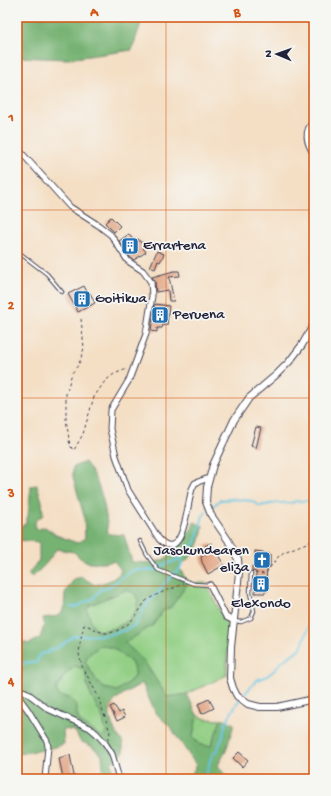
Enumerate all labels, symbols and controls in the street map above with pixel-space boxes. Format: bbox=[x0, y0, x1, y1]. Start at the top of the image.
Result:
text: A bbox=[89, 6, 99, 21]
text: B bbox=[233, 6, 242, 21]
north arrow bbox=[257, 34, 297, 74]
text: N bbox=[263, 50, 275, 58]
text: 1 bbox=[7, 111, 14, 126]
building icon: Errartena bbox=[120, 236, 140, 256]
place label: Errartena bbox=[143, 237, 207, 255]
building icon: Goitikua bbox=[72, 289, 92, 309]
place label: Goitikua bbox=[95, 290, 148, 308]
text: 2 bbox=[8, 299, 15, 314]
building icon: Peruena bbox=[150, 305, 170, 325]
place label: Peruena bbox=[172, 306, 225, 324]
text: 3 bbox=[7, 487, 15, 502]
place label: Jasokundearen eliza bbox=[154, 542, 250, 577]
church icon: Jasokundearen eliza bbox=[252, 550, 272, 570]
building icon: Elexondo bbox=[251, 574, 271, 594]
place label: Elexondo bbox=[231, 595, 291, 613]
text: 4 bbox=[7, 675, 15, 690]

